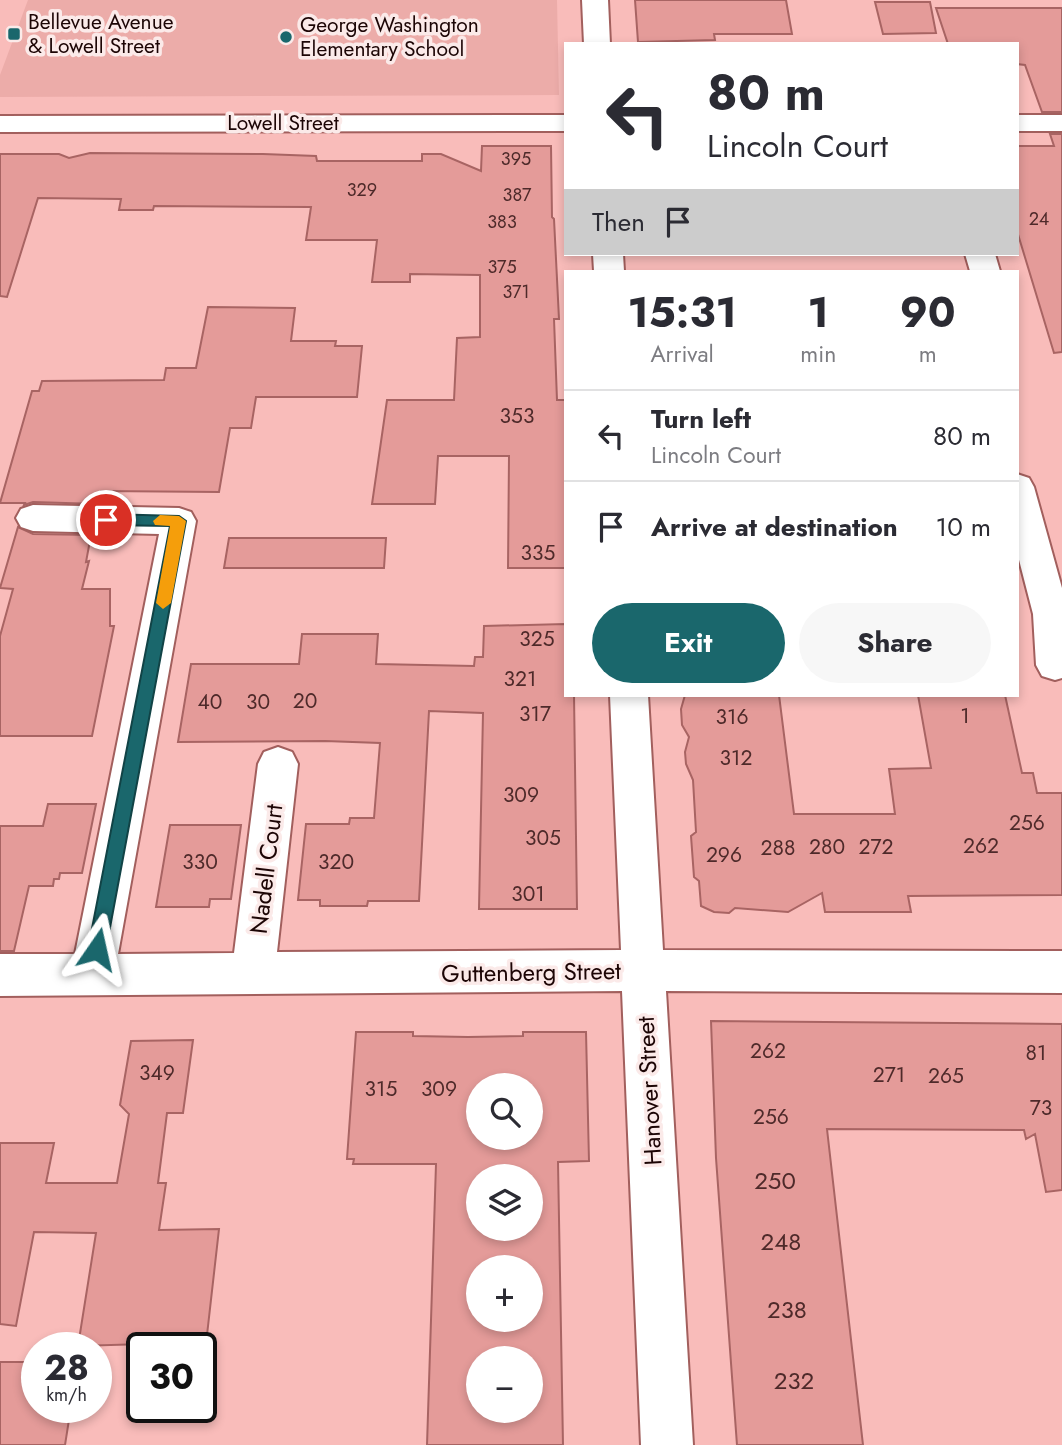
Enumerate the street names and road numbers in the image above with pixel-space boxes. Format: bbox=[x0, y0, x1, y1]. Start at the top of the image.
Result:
street label: Lowell Street bbox=[227, 108, 339, 138]
street label: Nadell Court bbox=[241, 802, 291, 936]
street label: Guttenberg Street bbox=[441, 953, 621, 991]
street label: Hanover Street bbox=[628, 1015, 670, 1166]

